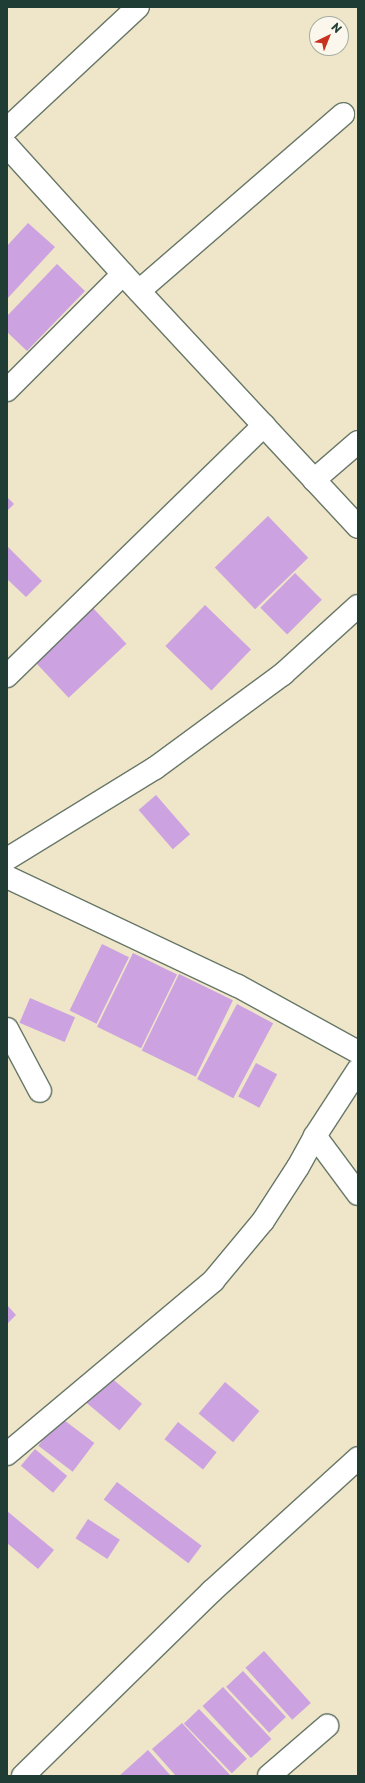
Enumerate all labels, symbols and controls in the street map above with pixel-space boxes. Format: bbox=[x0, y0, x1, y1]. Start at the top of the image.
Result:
north arrow bbox=[309, 16, 349, 56]
text: N bbox=[328, 18, 346, 37]

